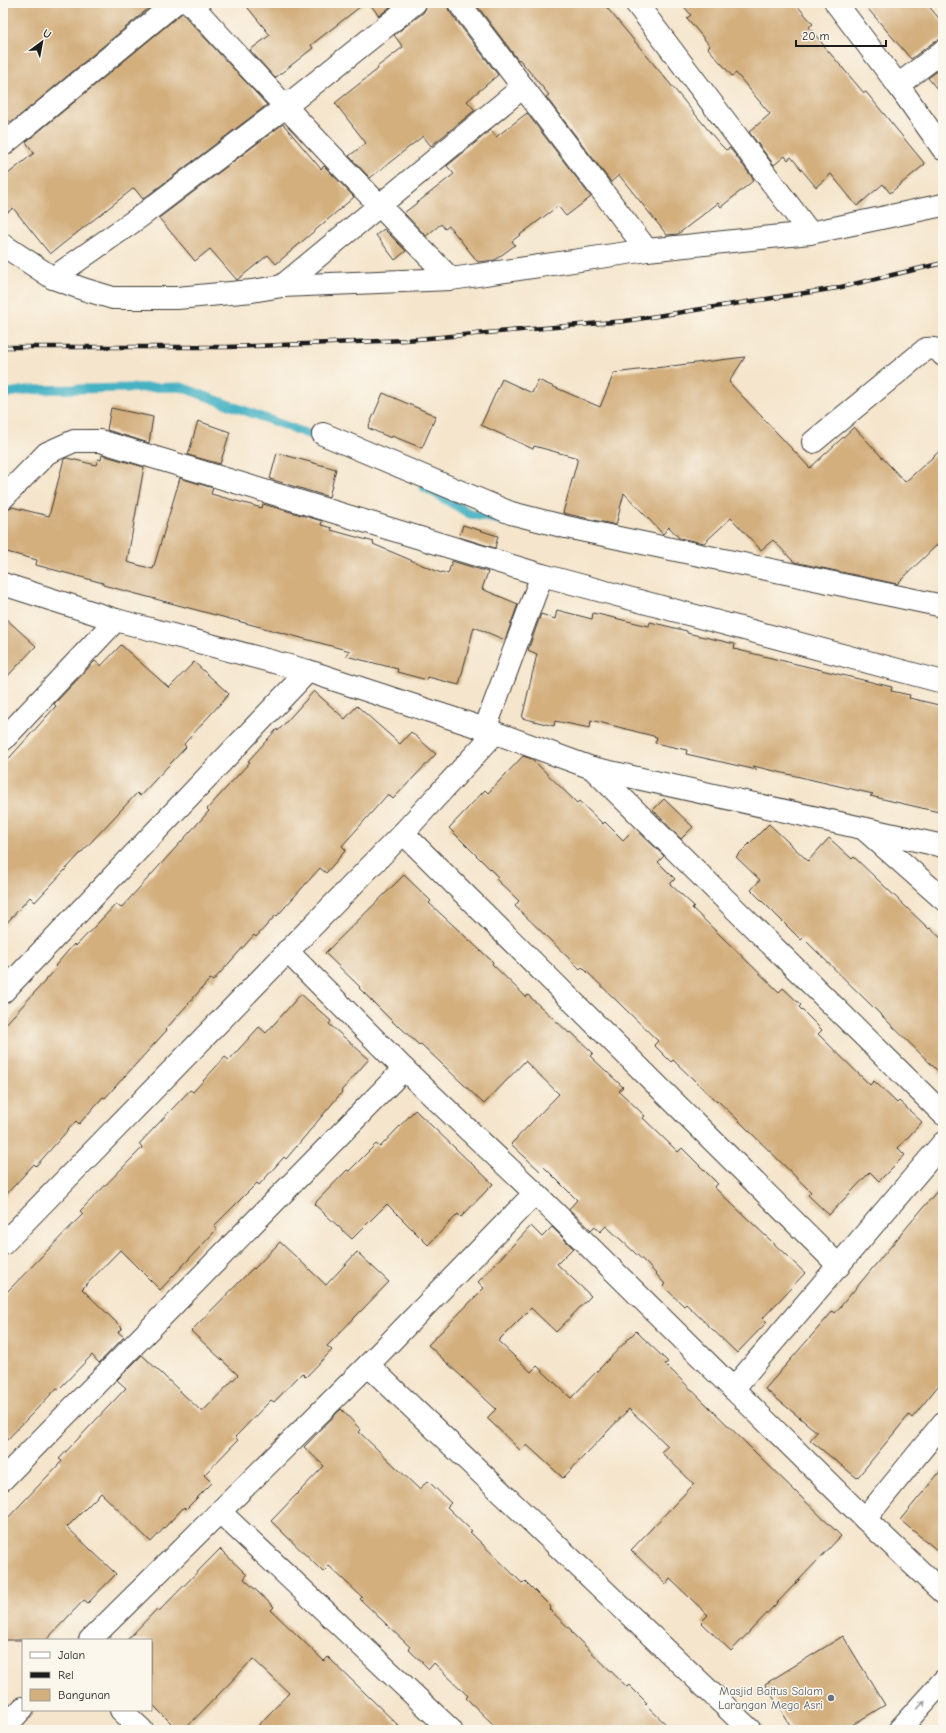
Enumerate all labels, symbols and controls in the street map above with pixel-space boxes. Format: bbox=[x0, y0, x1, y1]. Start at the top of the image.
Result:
north arrow bbox=[22, 22, 62, 62]
scale bar bbox=[796, 22, 886, 48]
text: U bbox=[40, 26, 54, 41]
text: 20 m bbox=[802, 29, 830, 43]
legend bbox=[22, 1639, 152, 1711]
text: Jalan bbox=[58, 1648, 85, 1662]
text: Rel bbox=[58, 1668, 74, 1682]
place label: Masjid Baitus Salam Larangan Mega Asri bbox=[718, 1684, 823, 1712]
text: Bangunan bbox=[58, 1688, 110, 1702]
marker: Masjid Baitus Salam Larangan Mega Asri bbox=[826, 1693, 836, 1703]
one-way arrow bbox=[916, 1700, 925, 1711]

